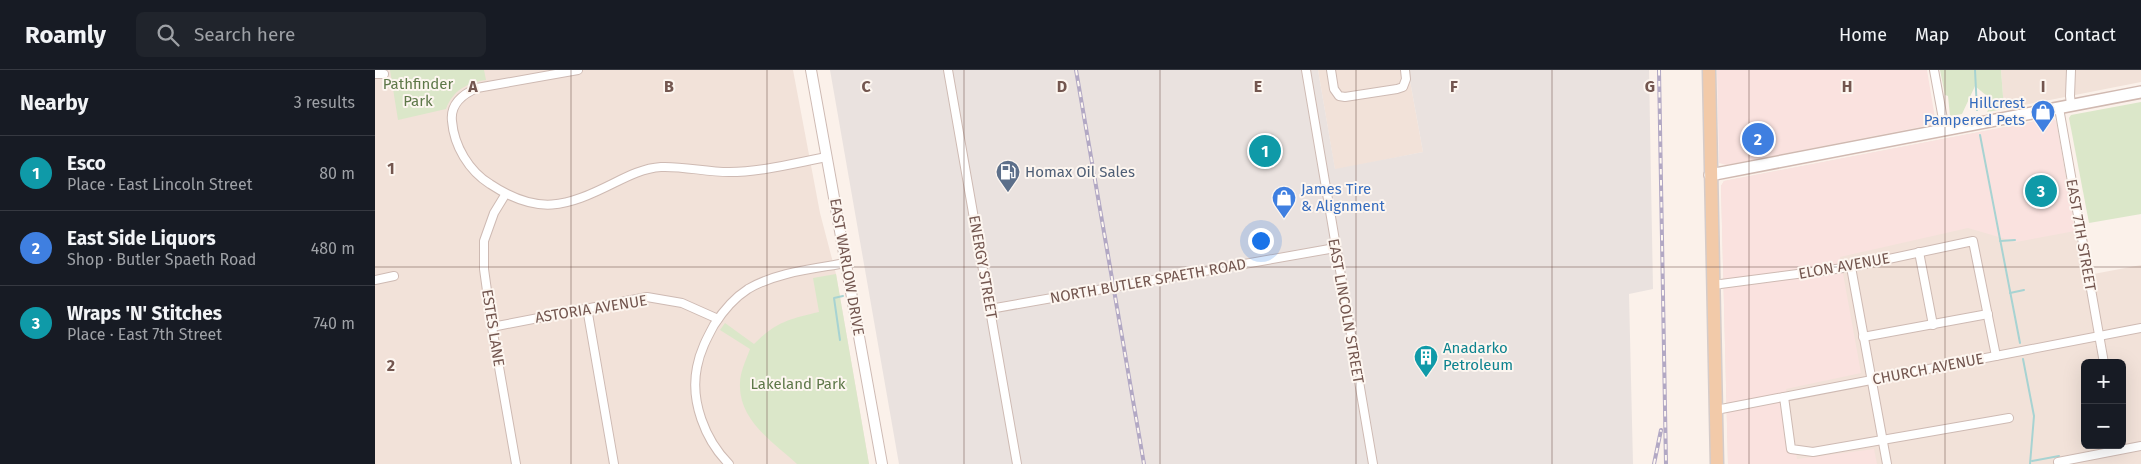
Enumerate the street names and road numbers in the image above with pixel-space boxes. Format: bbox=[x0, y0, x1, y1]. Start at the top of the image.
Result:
street label: EAST 7TH STREET bbox=[2062, 178, 2100, 293]
street label: EAST WARLOW DRIVE bbox=[826, 197, 868, 337]
street label: ENERGY STREET bbox=[965, 214, 1001, 321]
street label: EAST LINCOLN STREET bbox=[1324, 237, 1368, 385]
street label: ELON AVENUE bbox=[1797, 249, 1891, 283]
street label: NORTH BUTLER SPAETH ROAD bbox=[1049, 255, 1247, 307]
street label: ESTES LANE bbox=[478, 288, 508, 368]
street label: ASTORIA AVENUE bbox=[534, 291, 648, 327]
street label: CHURCH AVENUE bbox=[1871, 349, 1985, 389]

